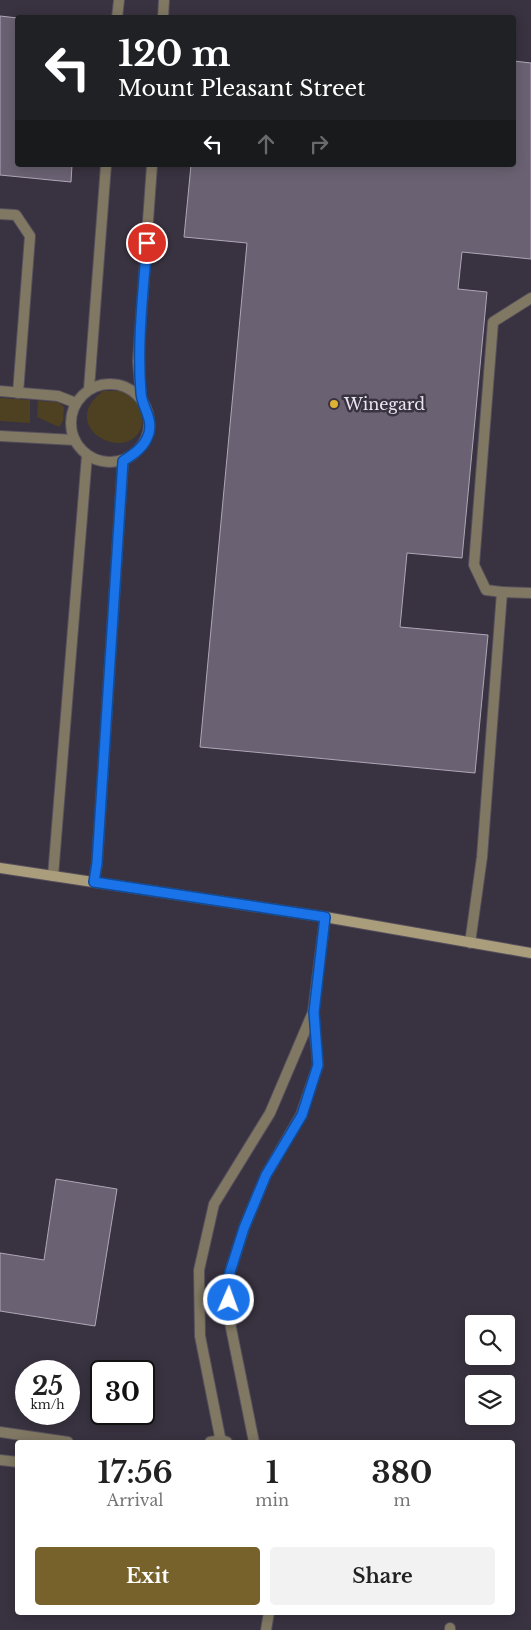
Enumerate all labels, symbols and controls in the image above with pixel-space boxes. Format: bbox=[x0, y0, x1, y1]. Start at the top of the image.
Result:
text: 120 m bbox=[118, 32, 231, 75]
icon: left bbox=[35, 35, 100, 100]
text: Mount Pleasant Street bbox=[118, 75, 366, 102]
icon: left bbox=[199, 130, 227, 158]
icon: ahead bbox=[252, 130, 280, 158]
icon: right bbox=[305, 130, 333, 158]
pin bbox=[126, 222, 168, 264]
icon: arrive bbox=[133, 229, 161, 257]
place label: Winegard bbox=[343, 394, 425, 414]
marker: Winegard bbox=[328, 398, 340, 410]
position arrow bbox=[202, 1273, 254, 1325]
map controls bbox=[465, 1315, 515, 1425]
button: search bbox=[465, 1315, 515, 1365]
speed limit sign: 30 bbox=[90, 1360, 155, 1425]
text: 25 bbox=[32, 1371, 63, 1402]
button: layers bbox=[465, 1375, 515, 1425]
text: km/h bbox=[30, 1397, 65, 1412]
text: 17:56 bbox=[98, 1454, 173, 1491]
text: 1 bbox=[266, 1454, 279, 1491]
text: 380 bbox=[372, 1454, 432, 1491]
text: Arrival bbox=[107, 1490, 164, 1510]
text: min bbox=[255, 1490, 289, 1510]
text: m bbox=[393, 1490, 411, 1510]
button: Exit bbox=[35, 1547, 260, 1605]
button: Share bbox=[270, 1547, 495, 1605]

